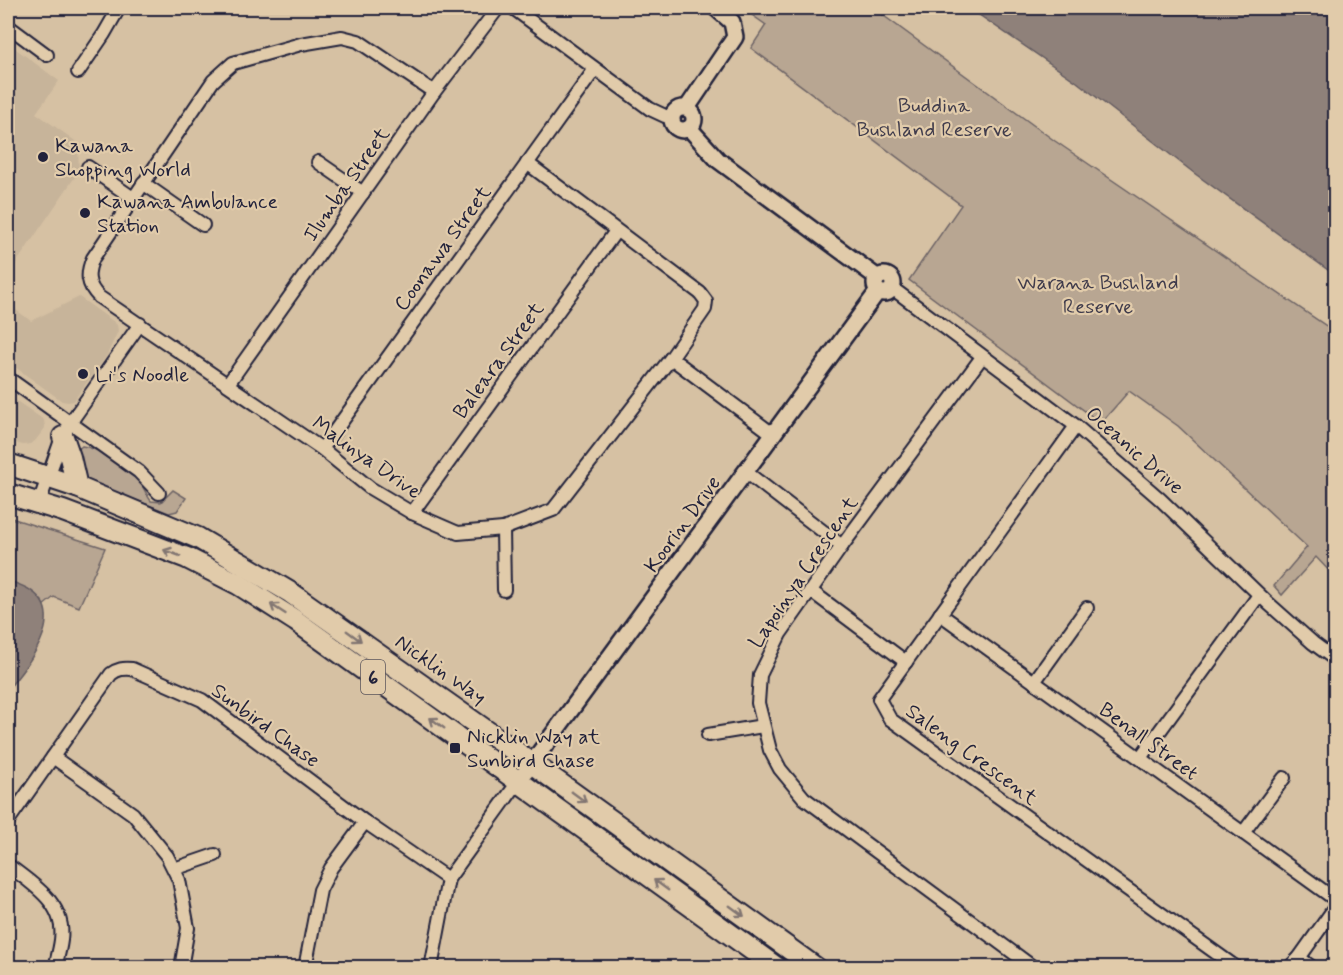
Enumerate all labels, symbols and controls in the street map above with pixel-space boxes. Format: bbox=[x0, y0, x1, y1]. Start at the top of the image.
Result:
park label: Buddina Bushland Reserve bbox=[856, 92, 1012, 144]
street label: Ilumba Street bbox=[297, 121, 397, 247]
place label: Kawana Shopping World bbox=[55, 132, 191, 184]
marker: Kawana Shopping World bbox=[36, 150, 50, 164]
street label: Coonawa Street bbox=[388, 180, 498, 317]
place label: Kawana Ambulance Station bbox=[97, 188, 278, 240]
marker: Kawana Ambulance Station bbox=[78, 206, 92, 220]
park label: Warana Bushland Reserve bbox=[1017, 269, 1179, 321]
street label: Baleara Street bbox=[447, 296, 551, 425]
place label: Li's Noodle bbox=[95, 361, 189, 389]
marker: Li's Noodle bbox=[76, 367, 90, 381]
street label: Oceanic Drive bbox=[1079, 400, 1189, 501]
street label: Malinya Drive bbox=[306, 410, 427, 506]
street label: Koorin Drive bbox=[638, 470, 728, 579]
street label: Lapoinya Crescent bbox=[743, 491, 865, 654]
one-way arrow bbox=[163, 547, 182, 558]
one-way arrow bbox=[270, 603, 287, 615]
street label: Nicklin Way bbox=[389, 628, 492, 712]
one-way arrow bbox=[346, 630, 362, 642]
road number: 6 bbox=[361, 660, 385, 694]
street label: Sunbird Chase bbox=[206, 677, 325, 775]
street label: Benall Street bbox=[1093, 696, 1204, 788]
street label: Saleng Crescent bbox=[900, 697, 1043, 813]
one-way arrow bbox=[429, 717, 445, 729]
place label: Nicklin Way at Sunbird Chase bbox=[467, 723, 601, 775]
marker: Nicklin Way at Sunbird Chase bbox=[448, 741, 462, 755]
one-way arrow bbox=[571, 791, 587, 803]
one-way arrow bbox=[654, 878, 670, 891]
one-way arrow bbox=[729, 905, 745, 917]

